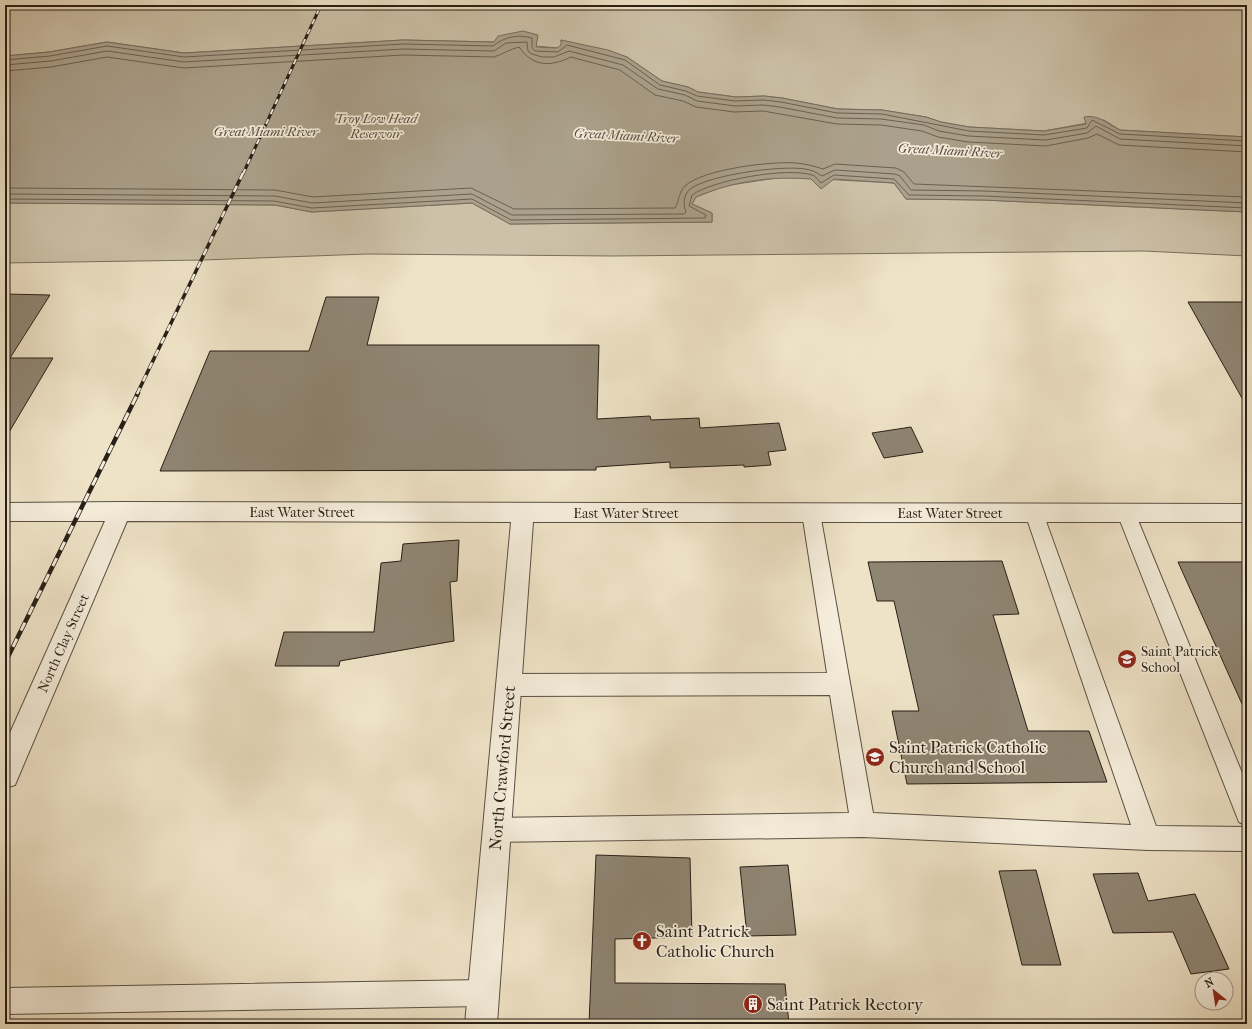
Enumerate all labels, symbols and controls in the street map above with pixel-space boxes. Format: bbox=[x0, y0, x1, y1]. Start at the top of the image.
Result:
water label: Troy Low Head Reservoir bbox=[335, 111, 419, 141]
water label: Great Miami River bbox=[214, 124, 319, 139]
water label: Great Miami River bbox=[574, 125, 680, 146]
water label: Great Miami River bbox=[898, 140, 1004, 161]
street label: East Water Street bbox=[249, 504, 355, 521]
street label: East Water Street bbox=[573, 505, 679, 522]
street label: East Water Street bbox=[897, 505, 1003, 522]
street label: North Clay Street bbox=[34, 591, 93, 695]
place label: Saint Patrick School bbox=[1141, 643, 1219, 676]
school or university icon: Saint Patrick School bbox=[1116, 648, 1138, 670]
street label: North Crawford Street bbox=[485, 685, 519, 851]
place label: Saint Patrick Catholic Church and School bbox=[889, 737, 1047, 777]
school or university icon: Saint Patrick Catholic Church and School bbox=[864, 746, 886, 768]
place label: Saint Patrick Catholic Church bbox=[656, 921, 775, 961]
church icon: Saint Patrick Catholic Church bbox=[631, 930, 653, 952]
north arrow bbox=[1194, 971, 1234, 1011]
text: N bbox=[1202, 975, 1217, 990]
building icon: Saint Patrick Rectory bbox=[742, 993, 764, 1015]
place label: Saint Patrick Rectory bbox=[767, 994, 924, 1014]

